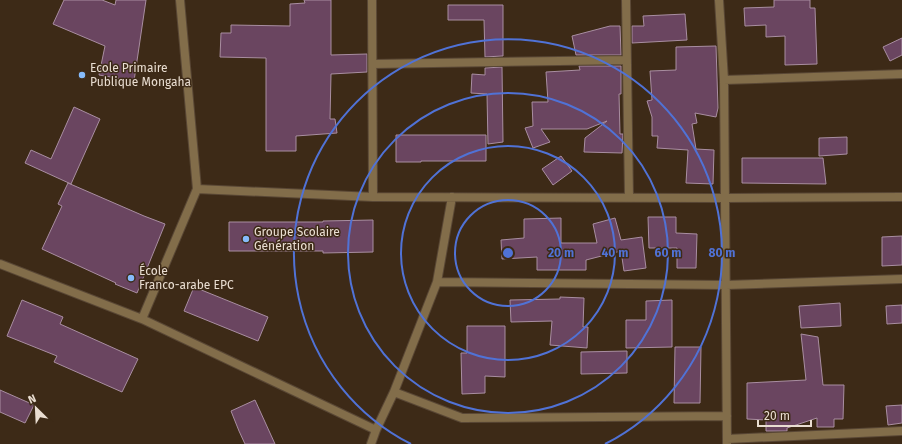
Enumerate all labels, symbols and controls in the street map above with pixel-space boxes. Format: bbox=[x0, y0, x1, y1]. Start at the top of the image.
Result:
place label: Ecole Primaire Publique Mongaha bbox=[90, 61, 191, 89]
marker: Ecole Primaire Publique Mongaha bbox=[77, 70, 87, 80]
place label: Groupe Scolaire Génération bbox=[254, 225, 340, 253]
marker: Groupe Scolaire Génération bbox=[241, 234, 251, 244]
centre of rings bbox=[501, 246, 515, 260]
text: 20 m bbox=[548, 246, 574, 260]
text: 40 m bbox=[602, 246, 628, 260]
text: 60 m bbox=[655, 246, 681, 260]
text: 80 m bbox=[709, 246, 735, 260]
place label: École Franco-arabe EPC bbox=[139, 263, 234, 292]
marker: École Franco-arabe EPC bbox=[126, 273, 136, 283]
north arrow bbox=[16, 388, 56, 428]
text: N bbox=[26, 392, 38, 407]
scale bar bbox=[758, 402, 811, 428]
text: 20 m bbox=[764, 409, 790, 423]

